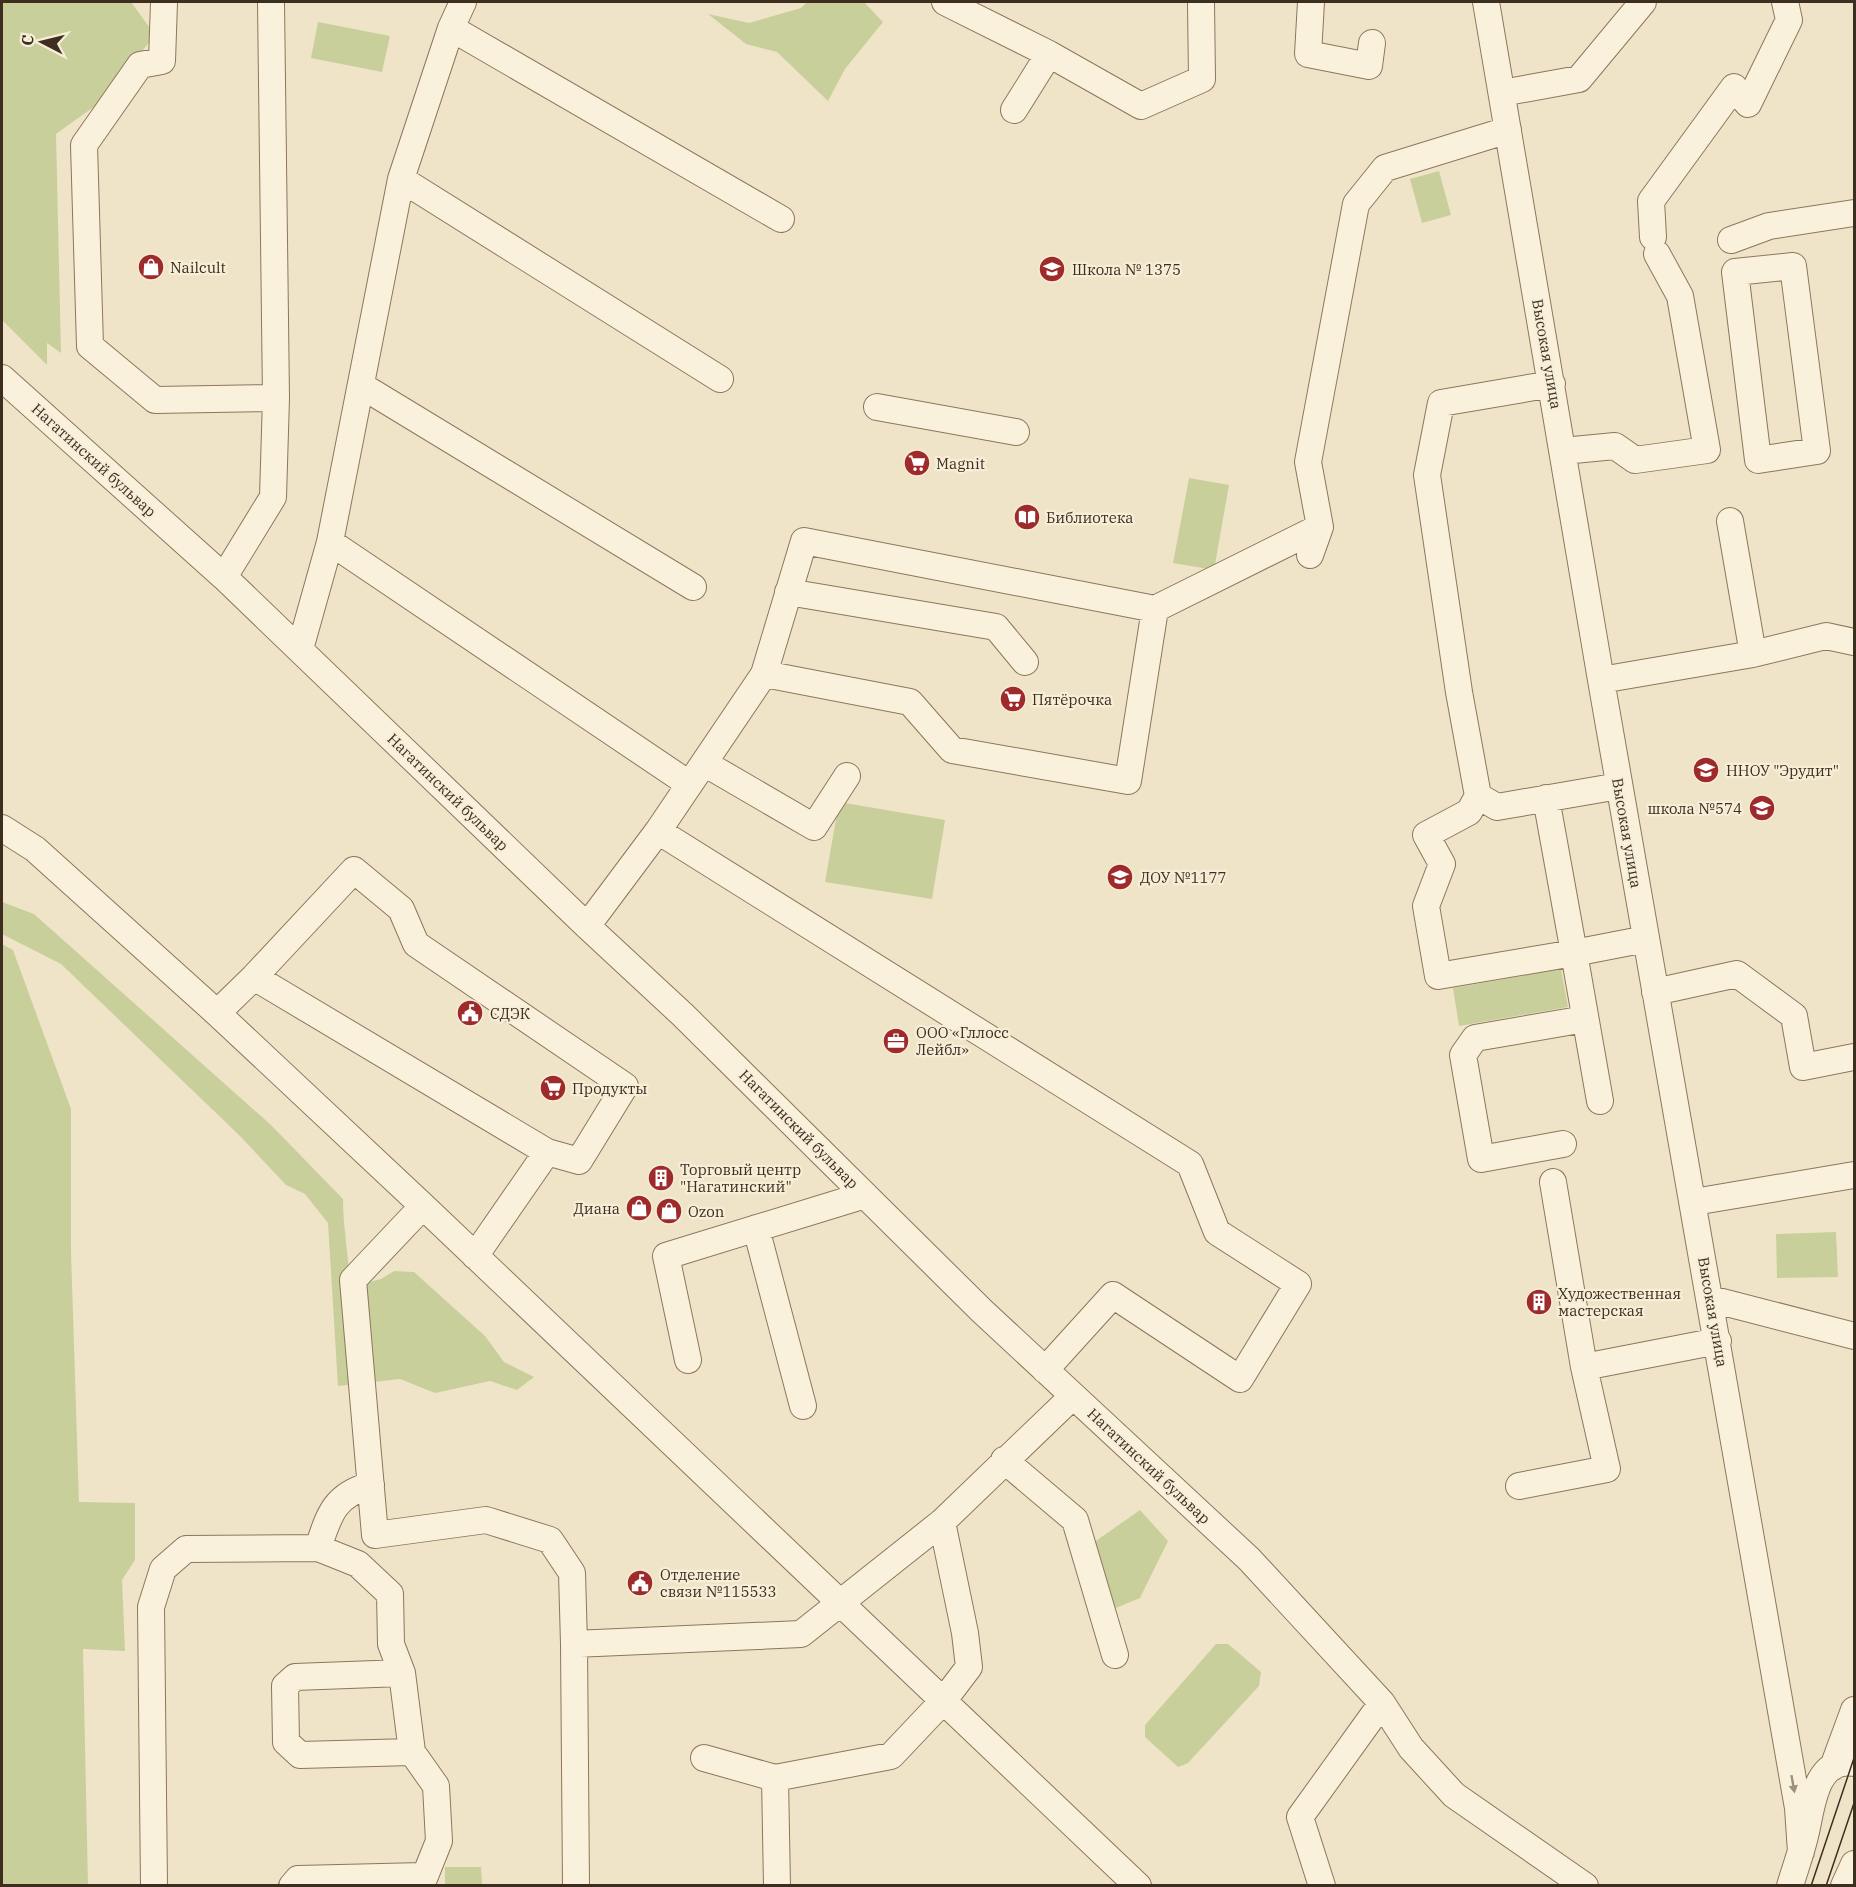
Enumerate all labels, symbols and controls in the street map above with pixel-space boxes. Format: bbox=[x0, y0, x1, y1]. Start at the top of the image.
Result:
north arrow bbox=[12, 12, 72, 72]
text: С bbox=[17, 34, 38, 47]
shop icon: Nailcult bbox=[136, 252, 166, 282]
school or university icon: Школа № 1375 bbox=[1037, 254, 1067, 284]
place label: Nailcult bbox=[170, 258, 226, 277]
place label: Школа № 1375 bbox=[1072, 260, 1181, 279]
street label: Высокая улица bbox=[1528, 297, 1566, 411]
street label: Нагатинский бульвар bbox=[28, 399, 160, 521]
supermarket icon: Magnit bbox=[902, 448, 932, 478]
place label: Magnit bbox=[936, 454, 985, 473]
library icon: Библиотека bbox=[1012, 502, 1042, 532]
place label: Библиотека bbox=[1046, 508, 1134, 527]
supermarket icon: Пятёрочка bbox=[998, 684, 1028, 714]
place label: Пятёрочка bbox=[1032, 690, 1112, 709]
street label: Нагатинский бульвар bbox=[383, 729, 513, 855]
school or university icon: ННОУ "Эрудит" bbox=[1691, 755, 1721, 785]
place label: ННОУ "Эрудит" bbox=[1726, 761, 1839, 780]
street label: Высокая улица bbox=[1608, 776, 1646, 890]
school or university icon: школа №574 bbox=[1747, 793, 1777, 823]
place label: школа №574 bbox=[1647, 799, 1742, 818]
school or university icon: ДОУ №1177 bbox=[1105, 862, 1135, 892]
place label: ДОУ №1177 bbox=[1140, 868, 1226, 887]
public building icon: СДЭК bbox=[455, 998, 485, 1028]
place label: СДЭК bbox=[490, 1004, 531, 1023]
place label: ООО «Гллосс Лейбл» bbox=[916, 1023, 1009, 1059]
office icon: ООО «Гллосс Лейбл» bbox=[881, 1026, 911, 1056]
street label: Нагатинский бульвар bbox=[735, 1065, 863, 1193]
supermarket icon: Продукты bbox=[538, 1073, 568, 1103]
place label: Продукты bbox=[572, 1079, 647, 1098]
place label: Торговый центр "Нагатинский" bbox=[680, 1160, 801, 1196]
building icon: Торговый центр "Нагатинский" bbox=[646, 1163, 676, 1193]
shop icon: Диана bbox=[624, 1193, 654, 1223]
shop icon: Ozon bbox=[654, 1196, 684, 1226]
place label: Диана bbox=[573, 1199, 620, 1218]
place label: Ozon bbox=[688, 1202, 725, 1221]
street label: Высокая улица bbox=[1694, 1255, 1732, 1369]
place label: Художественная мастерская bbox=[1558, 1284, 1681, 1320]
building icon: Художественная мастерская bbox=[1524, 1287, 1554, 1317]
street label: Нагатинский бульвар bbox=[1084, 1404, 1214, 1528]
place label: Отделение связи №115533 bbox=[660, 1565, 776, 1601]
public building icon: Отделение связи №115533 bbox=[625, 1568, 655, 1598]
one-way arrow bbox=[1789, 1775, 1798, 1794]

